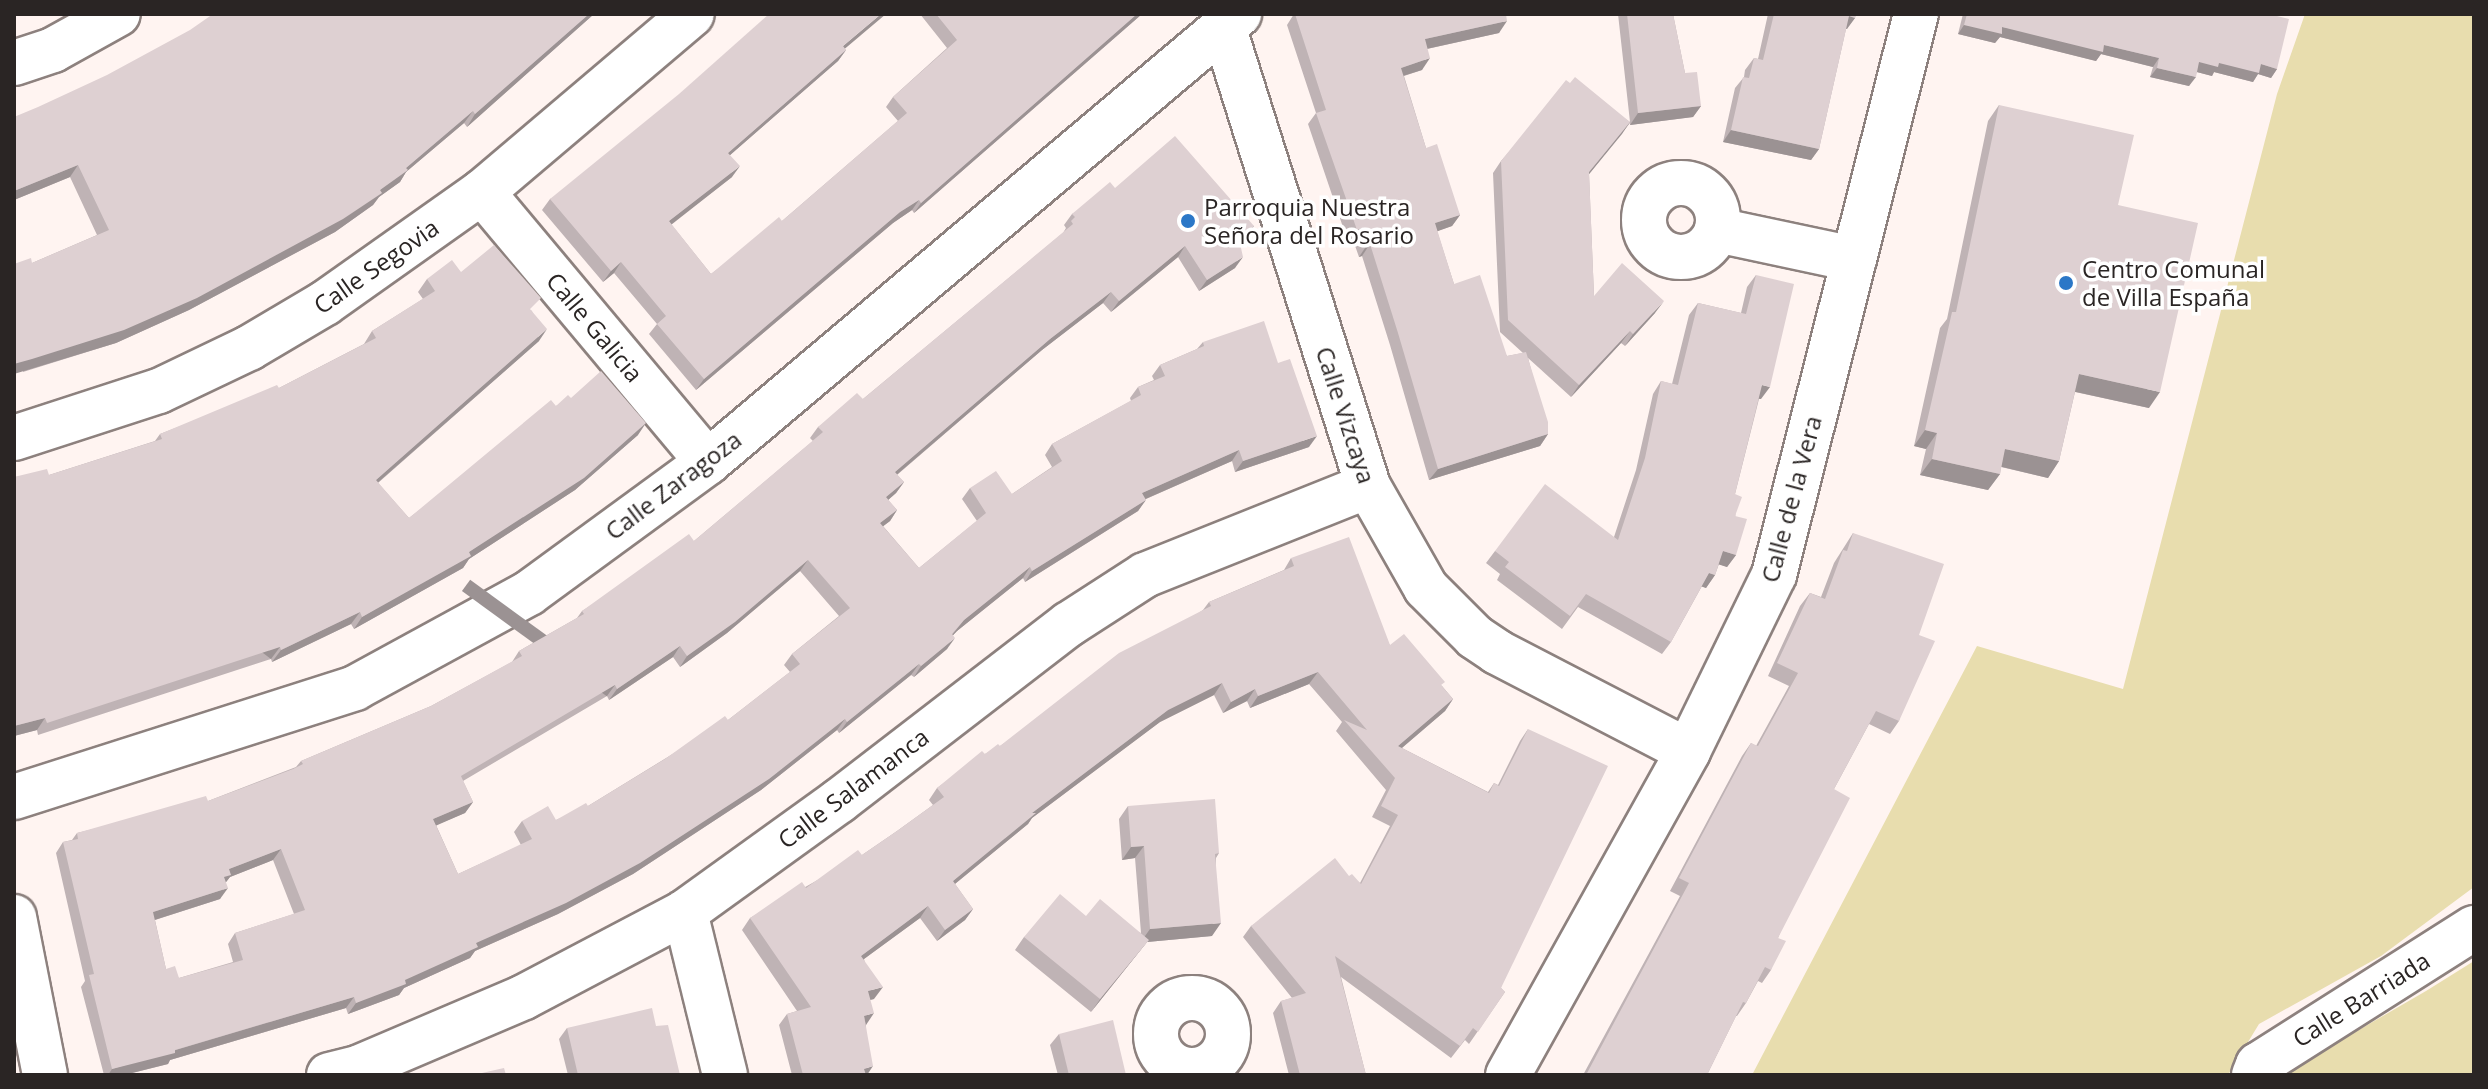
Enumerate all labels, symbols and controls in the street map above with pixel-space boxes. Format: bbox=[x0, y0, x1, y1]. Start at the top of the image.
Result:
place label: Parroquia Nuestra Señora del Rosario bbox=[1204, 193, 1414, 249]
street label: Calle Segovia bbox=[308, 212, 444, 320]
marker: Parroquia Nuestra Señora del Rosario bbox=[1179, 212, 1197, 230]
place label: Centro Comunal de Villa España bbox=[2082, 255, 2265, 311]
street label: Calle Galicia bbox=[541, 266, 649, 388]
marker: Centro Comunal de Villa España bbox=[2057, 274, 2075, 292]
street label: Calle Vizcaya bbox=[1310, 343, 1382, 487]
street label: Calle de la Vera bbox=[1755, 413, 1827, 585]
street label: Calle Zaragoza bbox=[599, 425, 747, 545]
street label: Calle Salamanca bbox=[772, 722, 934, 854]
street label: Calle Barriada bbox=[2287, 945, 2435, 1053]

